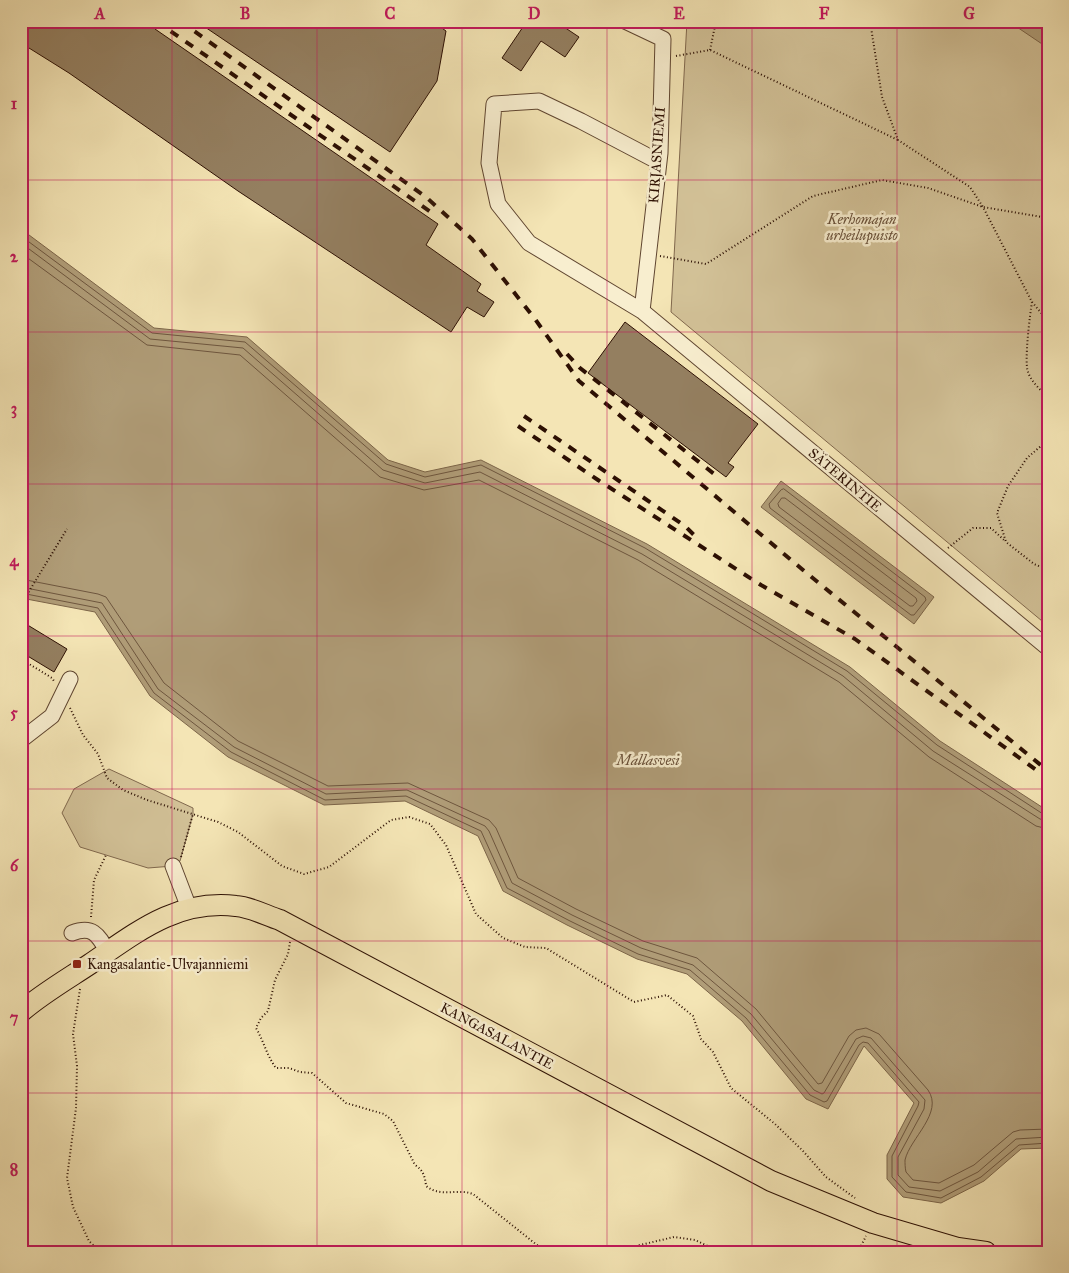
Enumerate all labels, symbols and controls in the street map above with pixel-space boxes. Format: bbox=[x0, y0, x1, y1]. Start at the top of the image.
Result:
text: A bbox=[94, 4, 106, 23]
text: B bbox=[240, 4, 250, 23]
text: C bbox=[385, 4, 396, 23]
text: D bbox=[528, 4, 541, 23]
text: E bbox=[673, 4, 685, 23]
text: F bbox=[819, 4, 830, 23]
text: G bbox=[963, 4, 975, 23]
text: 1 bbox=[11, 94, 18, 113]
street label: KIRJASNIEMI bbox=[645, 106, 670, 204]
park label: Kerhomajan urheilupuisto bbox=[826, 211, 898, 245]
text: 2 bbox=[10, 247, 19, 266]
text: 3 bbox=[11, 399, 17, 419]
street label: SÄTERINTIE bbox=[805, 444, 886, 515]
text: 4 bbox=[10, 551, 20, 571]
text: 5 bbox=[10, 703, 18, 722]
water label: Mallasvesi bbox=[614, 751, 680, 769]
text: 6 bbox=[10, 856, 19, 875]
place label: Kangasalantie-Ulvajanniemi bbox=[87, 956, 249, 973]
marker: Kangasalantie-Ulvajanniemi bbox=[71, 958, 83, 970]
street label: KANGASALANTIE bbox=[437, 999, 557, 1073]
text: 7 bbox=[10, 1008, 19, 1027]
text: 8 bbox=[10, 1160, 18, 1179]

